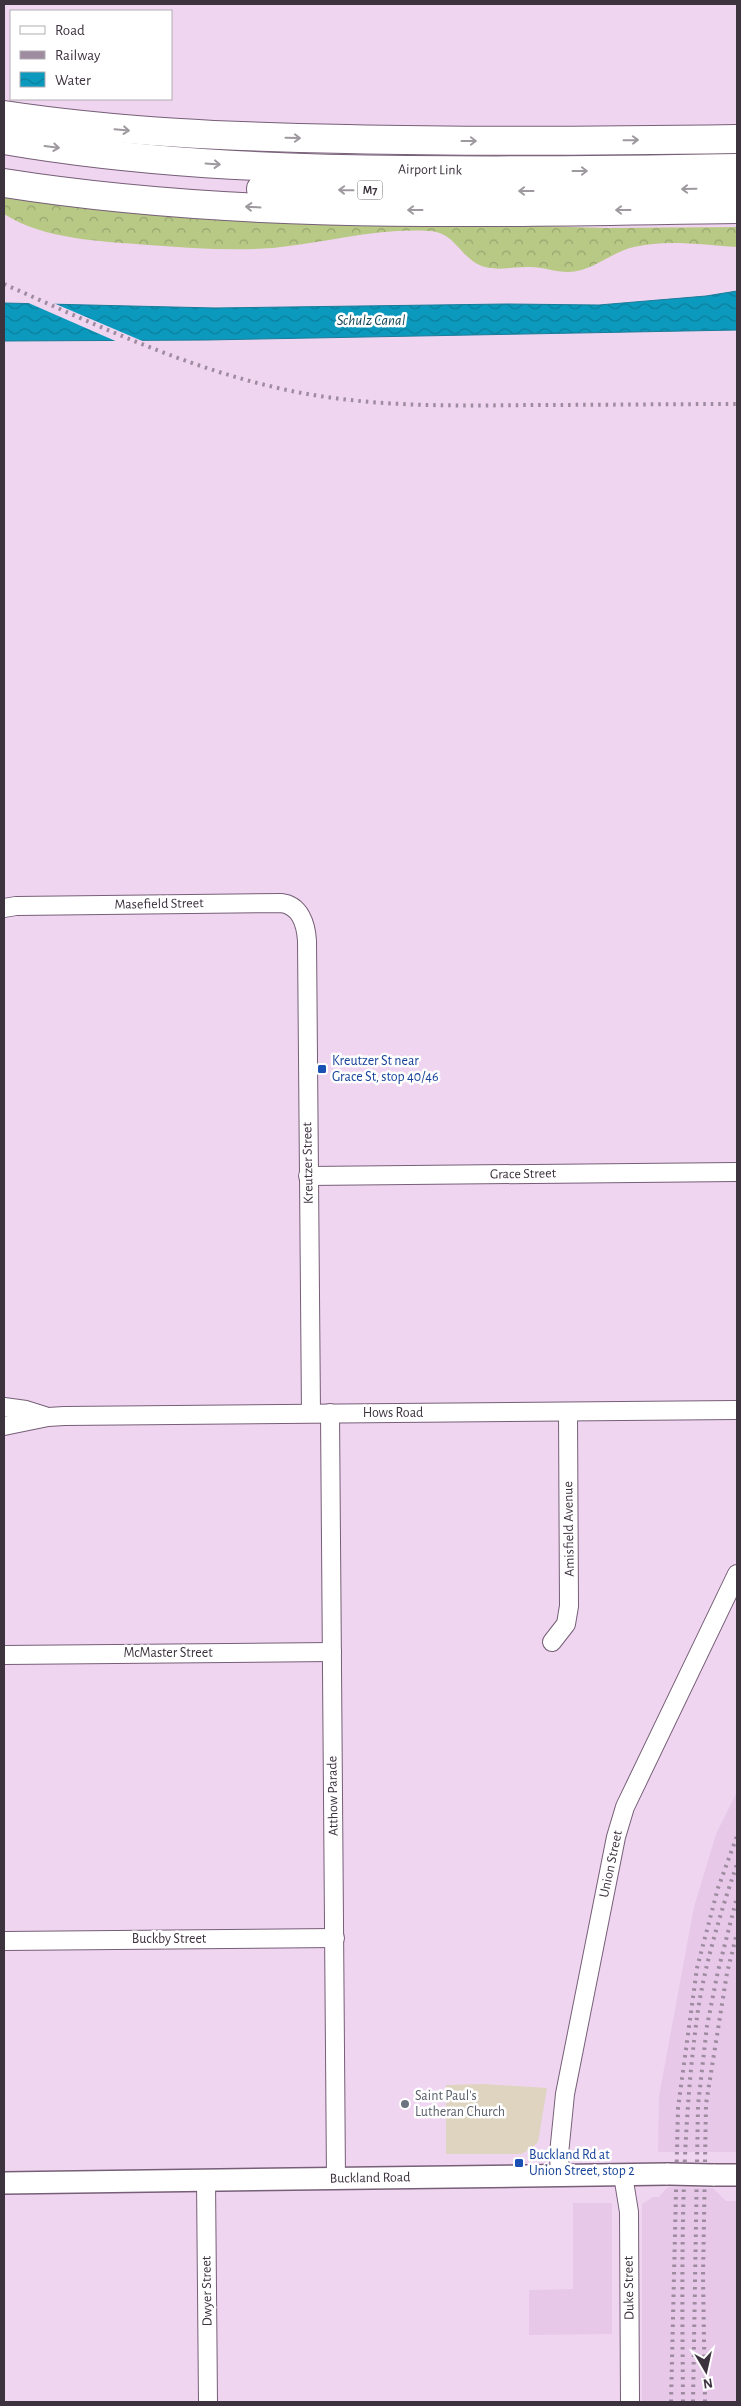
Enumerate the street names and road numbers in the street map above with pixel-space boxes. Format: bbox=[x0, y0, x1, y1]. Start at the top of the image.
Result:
street label: Airport Link bbox=[398, 162, 463, 178]
road number: M7 bbox=[358, 180, 382, 200]
street label: Masefield Street bbox=[114, 896, 204, 912]
street label: Kreutzer Street bbox=[300, 1121, 316, 1204]
street label: Grace Street bbox=[490, 1166, 557, 1182]
street label: Hows Road bbox=[363, 1406, 423, 1420]
street label: Amisfield Avenue bbox=[561, 1481, 577, 1577]
street label: McMaster Street bbox=[123, 1646, 213, 1660]
street label: Atthow Parade bbox=[325, 1756, 341, 1836]
street label: Union Street bbox=[597, 1829, 625, 1899]
street label: Buckby Street bbox=[132, 1932, 207, 1946]
street label: Buckland Road bbox=[329, 2170, 411, 2186]
street label: Dwyer Street bbox=[199, 2255, 215, 2326]
street label: Duke Street bbox=[621, 2255, 637, 2320]

